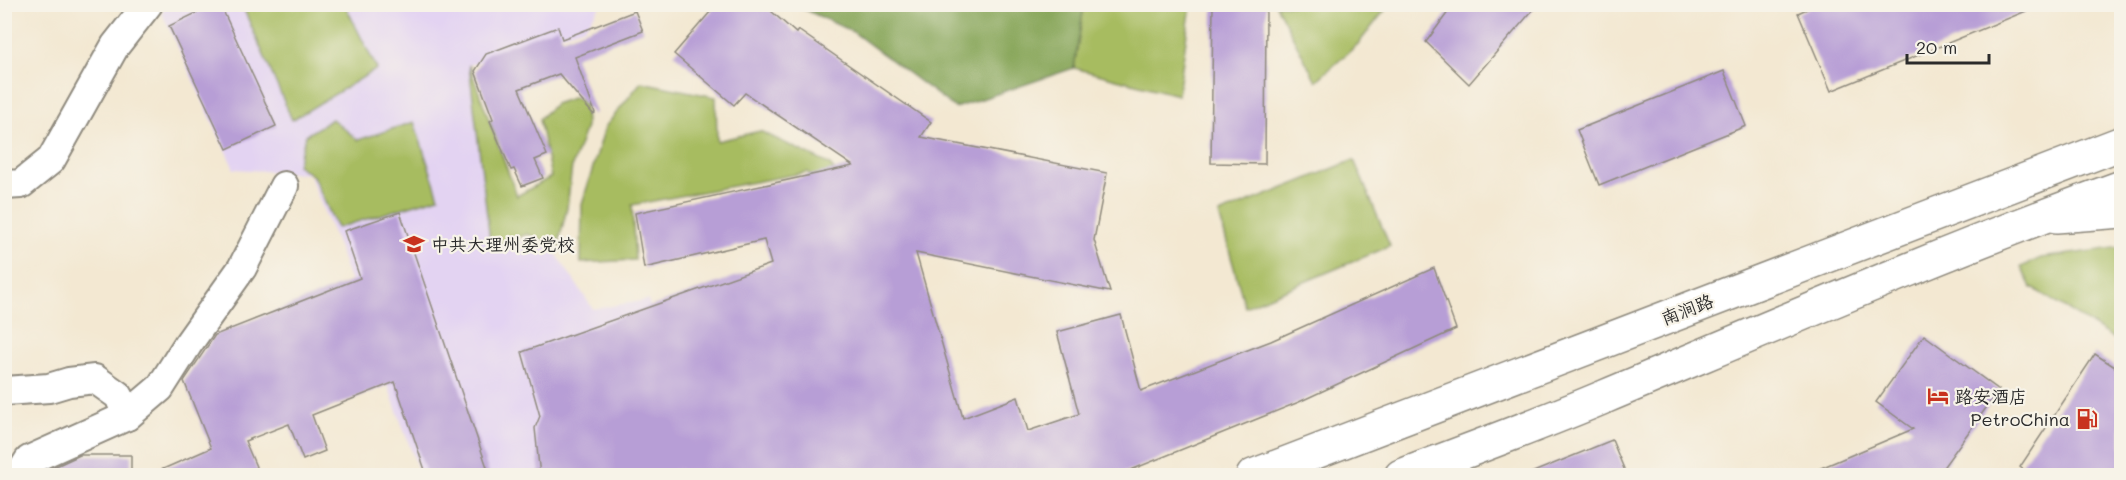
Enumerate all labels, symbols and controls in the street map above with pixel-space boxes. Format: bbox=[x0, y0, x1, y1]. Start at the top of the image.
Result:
scale bar bbox=[1907, 27, 1990, 65]
text: 20 m bbox=[1916, 35, 1957, 59]
school or university icon: 中共大理州委党校 bbox=[402, 232, 426, 256]
place label: 中共大理州委党校 bbox=[431, 232, 575, 256]
street label: 南涧路 bbox=[1657, 288, 1717, 330]
hotel icon: 路安酒店 bbox=[1926, 384, 1950, 408]
place label: 路安酒店 bbox=[1955, 384, 2027, 408]
place label: PetroChina bbox=[1971, 407, 2070, 431]
fuel station icon: PetroChina bbox=[2075, 407, 2099, 431]

